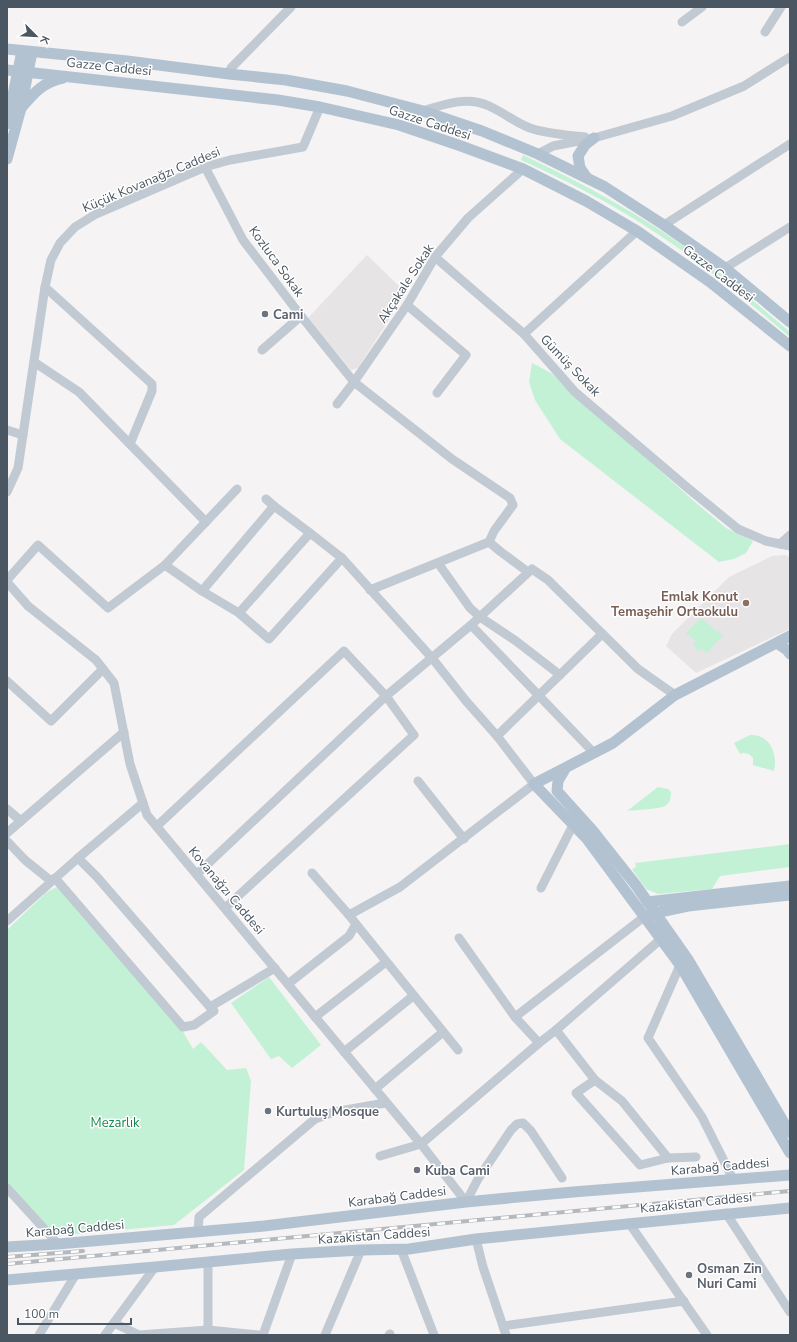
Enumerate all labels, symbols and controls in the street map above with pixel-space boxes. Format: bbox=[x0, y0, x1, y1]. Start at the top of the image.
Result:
north arrow bbox=[16, 16, 56, 56]
text: K bbox=[36, 33, 53, 47]
street label: Gazze Caddesi bbox=[66, 54, 152, 80]
street label: Gazze Caddesi bbox=[386, 101, 473, 145]
street label: Küçük Kovanağzı Caddesi bbox=[80, 143, 223, 217]
street label: Kozluca Sokak bbox=[244, 223, 308, 301]
street label: Akçakale Sokak bbox=[373, 240, 438, 327]
street label: Gazze Caddesi bbox=[679, 241, 758, 307]
place label: Cami bbox=[273, 306, 303, 324]
marker: Cami bbox=[260, 309, 270, 319]
street label: Gümüş Sokak bbox=[536, 331, 605, 401]
place label: Emlak Konut Temaşehir Ortaokulu bbox=[611, 588, 739, 621]
marker: Emlak Konut Temaşehir Ortaokulu bbox=[741, 598, 751, 608]
street label: Kovanağzı Caddesi bbox=[184, 843, 268, 938]
place label: Kurtuluş Mosque bbox=[276, 1103, 379, 1121]
marker: Kurtuluş Mosque bbox=[263, 1106, 273, 1116]
park label: Mezarlık bbox=[91, 1114, 140, 1132]
street label: Karabağ Caddesi bbox=[670, 1154, 770, 1180]
place label: Kuba Cami bbox=[425, 1162, 490, 1180]
marker: Kuba Cami bbox=[412, 1165, 422, 1175]
street label: Karabağ Caddesi bbox=[347, 1182, 447, 1212]
street label: Kazakistan Caddesi bbox=[639, 1188, 753, 1218]
street label: Karabağ Caddesi bbox=[25, 1216, 125, 1242]
street label: Kazakistan Caddesi bbox=[317, 1223, 431, 1249]
place label: Osman Zin Nuri Cami bbox=[697, 1260, 762, 1293]
marker: Osman Zin Nuri Cami bbox=[684, 1270, 694, 1280]
scale bar bbox=[18, 1300, 131, 1326]
text: 100 m bbox=[24, 1306, 59, 1322]

